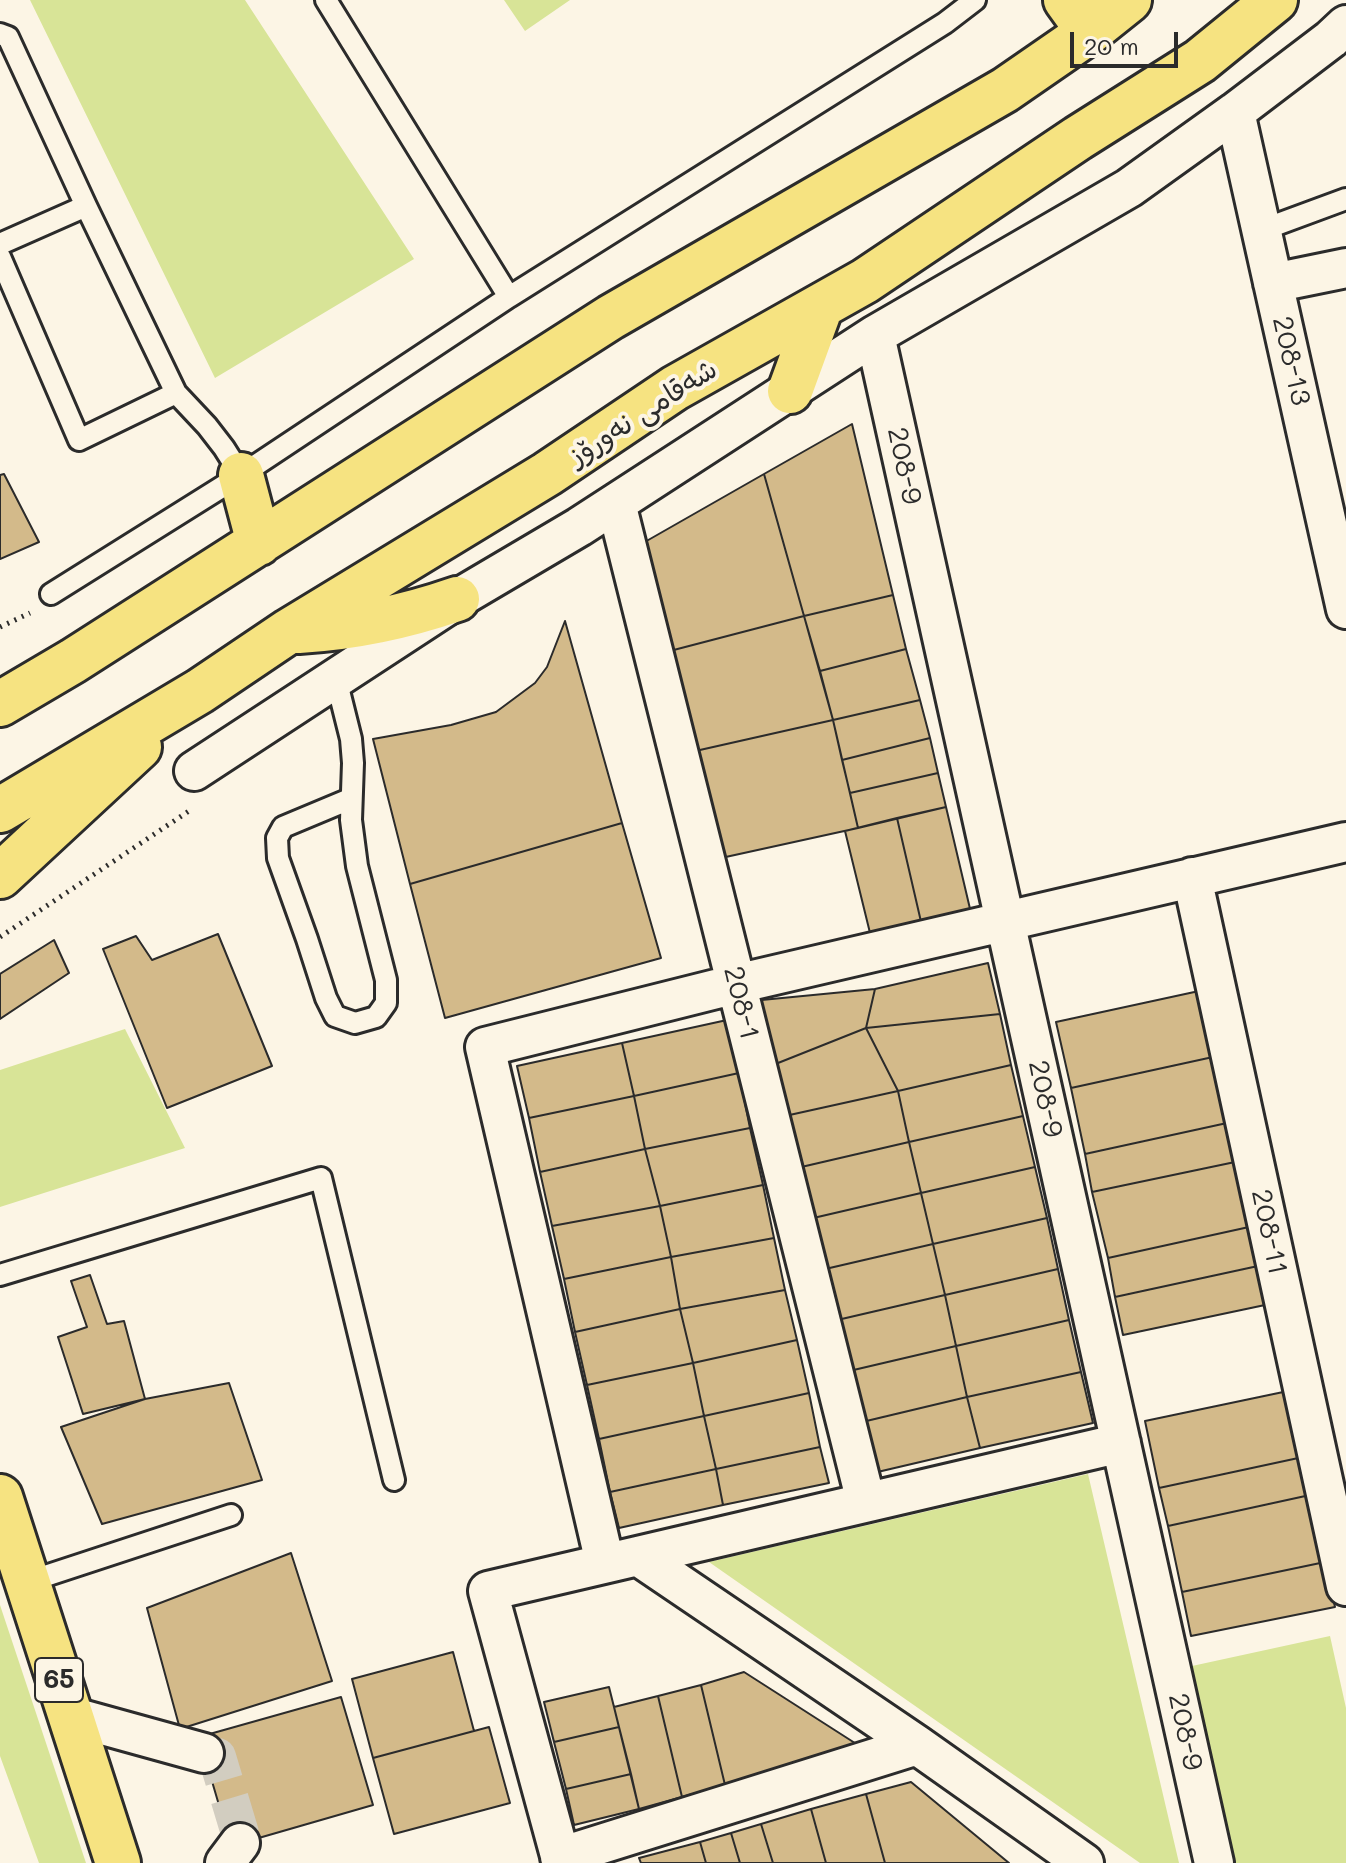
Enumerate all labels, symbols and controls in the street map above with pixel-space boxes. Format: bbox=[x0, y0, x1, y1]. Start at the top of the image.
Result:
scale bar bbox=[1074, 16, 1182, 66]
text: 20 m bbox=[1084, 30, 1139, 61]
street label: 208-13 bbox=[1264, 313, 1318, 409]
street label: شەقامی نەورۆز bbox=[562, 353, 724, 473]
street label: 208-9 bbox=[879, 424, 929, 508]
street label: 208-1 bbox=[716, 963, 766, 1043]
street label: 208-9 bbox=[1020, 1057, 1070, 1141]
street label: 208-11 bbox=[1244, 1186, 1294, 1278]
road number: 65 bbox=[35, 1658, 83, 1702]
street label: 208-9 bbox=[1160, 1690, 1210, 1774]

